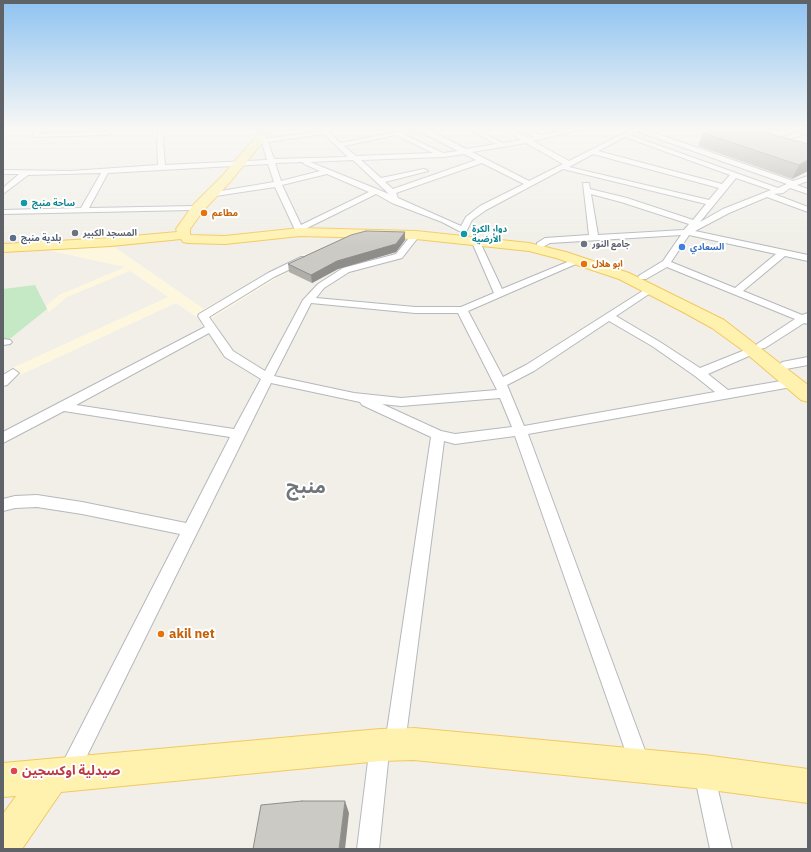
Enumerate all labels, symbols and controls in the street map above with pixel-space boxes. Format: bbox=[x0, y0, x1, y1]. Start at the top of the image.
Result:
marker: ساحة منبج bbox=[19, 198, 29, 208]
place label: ساحة منبج bbox=[32, 198, 75, 208]
marker: مطاعم bbox=[199, 208, 209, 218]
place label: مطاعم bbox=[212, 208, 238, 218]
place label: دوار الكرة الأرضية bbox=[472, 224, 507, 245]
marker: المسجد الكبير bbox=[70, 228, 80, 238]
place label: المسجد الكبير bbox=[83, 228, 137, 238]
marker: دوار الكرة الأرضية bbox=[459, 229, 469, 239]
marker: بلدية منبج bbox=[8, 233, 18, 243]
place label: بلدية منبج bbox=[21, 233, 61, 243]
marker: جامع النور bbox=[579, 239, 589, 249]
place label: جامع النور bbox=[592, 239, 630, 249]
marker: السعادي bbox=[677, 242, 687, 252]
place label: السعادي bbox=[690, 242, 724, 252]
marker: ابو هلال bbox=[579, 259, 589, 269]
place label: ابو هلال bbox=[592, 259, 623, 269]
district label: منبج bbox=[286, 477, 326, 499]
place label: akil net bbox=[169, 626, 215, 642]
marker: akil net bbox=[156, 629, 166, 639]
place label: صيدلية اوكسجين bbox=[22, 763, 120, 779]
marker: صيدلية اوكسجين bbox=[9, 766, 19, 776]

